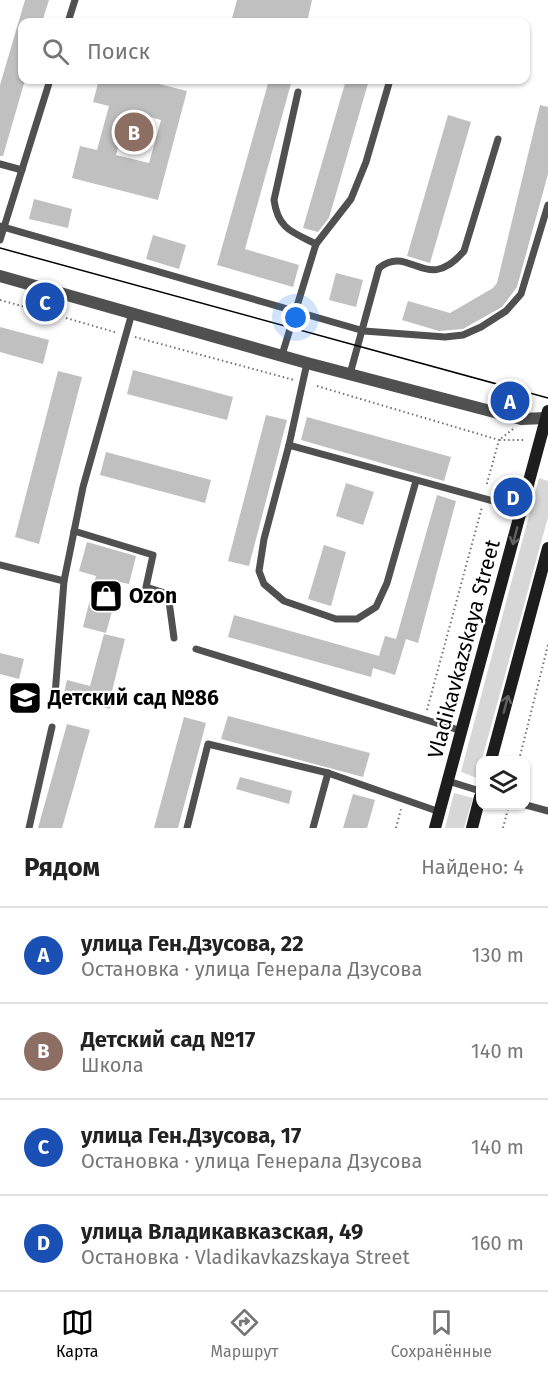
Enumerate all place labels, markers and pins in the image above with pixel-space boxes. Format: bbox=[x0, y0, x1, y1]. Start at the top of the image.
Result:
pin: B bbox=[114, 110, 154, 154]
pin: C bbox=[26, 280, 64, 324]
pin: A bbox=[490, 378, 530, 424]
pin: D bbox=[494, 474, 532, 520]
shop icon: Ozon bbox=[88, 578, 124, 614]
place label: Ozon bbox=[129, 583, 177, 609]
school or university icon: Детский сад №86 bbox=[7, 680, 43, 716]
place label: Детский сад №86 bbox=[47, 685, 219, 711]

